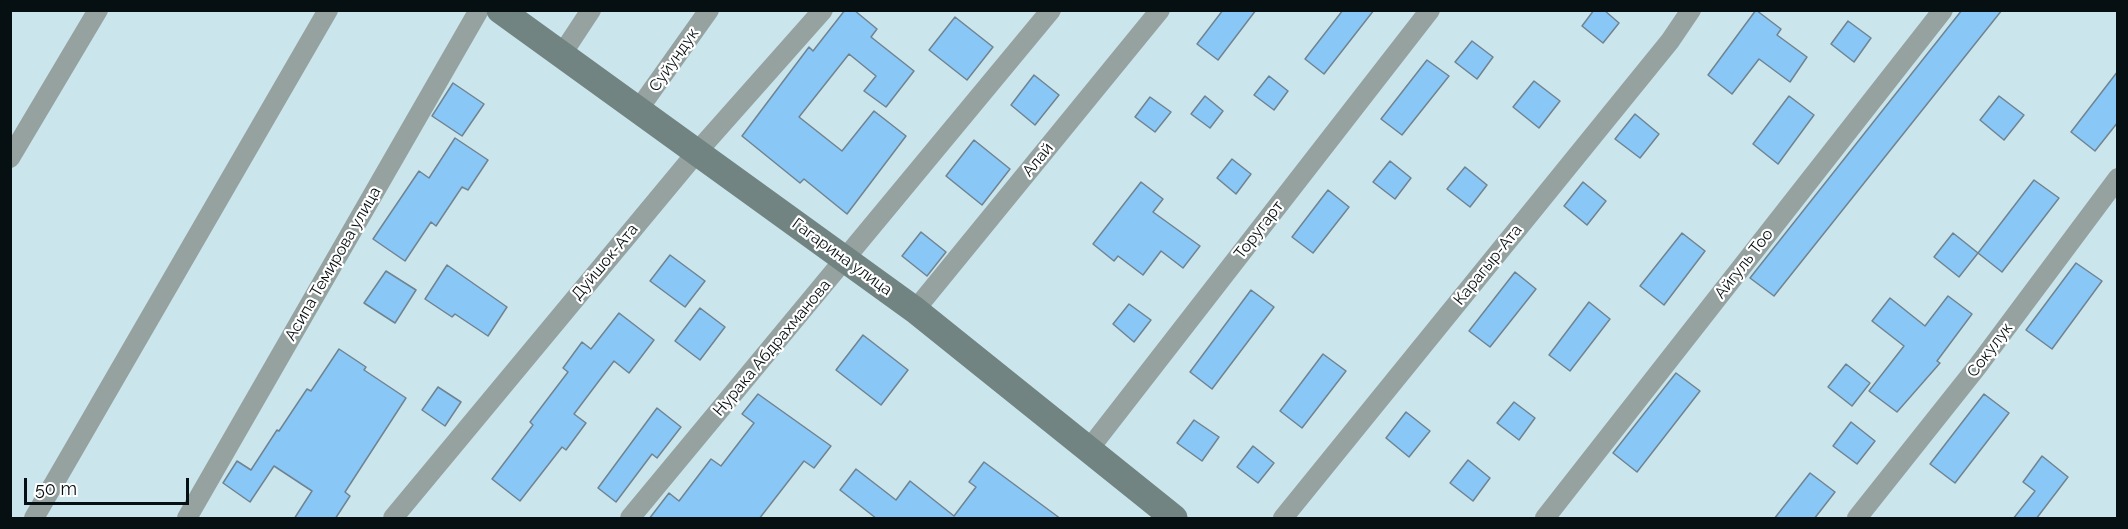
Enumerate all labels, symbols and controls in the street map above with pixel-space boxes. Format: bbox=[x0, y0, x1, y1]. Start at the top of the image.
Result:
street label: Суйундук bbox=[645, 24, 703, 96]
street label: Алай bbox=[1019, 139, 1057, 181]
street label: Асипа Темирова улица bbox=[281, 183, 385, 345]
street label: Торугарт bbox=[1230, 197, 1288, 263]
street label: Гагарина улица bbox=[788, 214, 896, 300]
street label: Дуйшок-Ата bbox=[568, 220, 642, 304]
street label: Карагыр-Ата bbox=[1450, 221, 1526, 309]
street label: Айгуль Тоо bbox=[1711, 225, 1777, 303]
street label: Нурака Абдрахманова bbox=[709, 276, 835, 420]
street label: Сокулук bbox=[1963, 319, 2017, 381]
scale bar bbox=[27, 466, 192, 504]
text: 50 m bbox=[35, 478, 77, 499]

